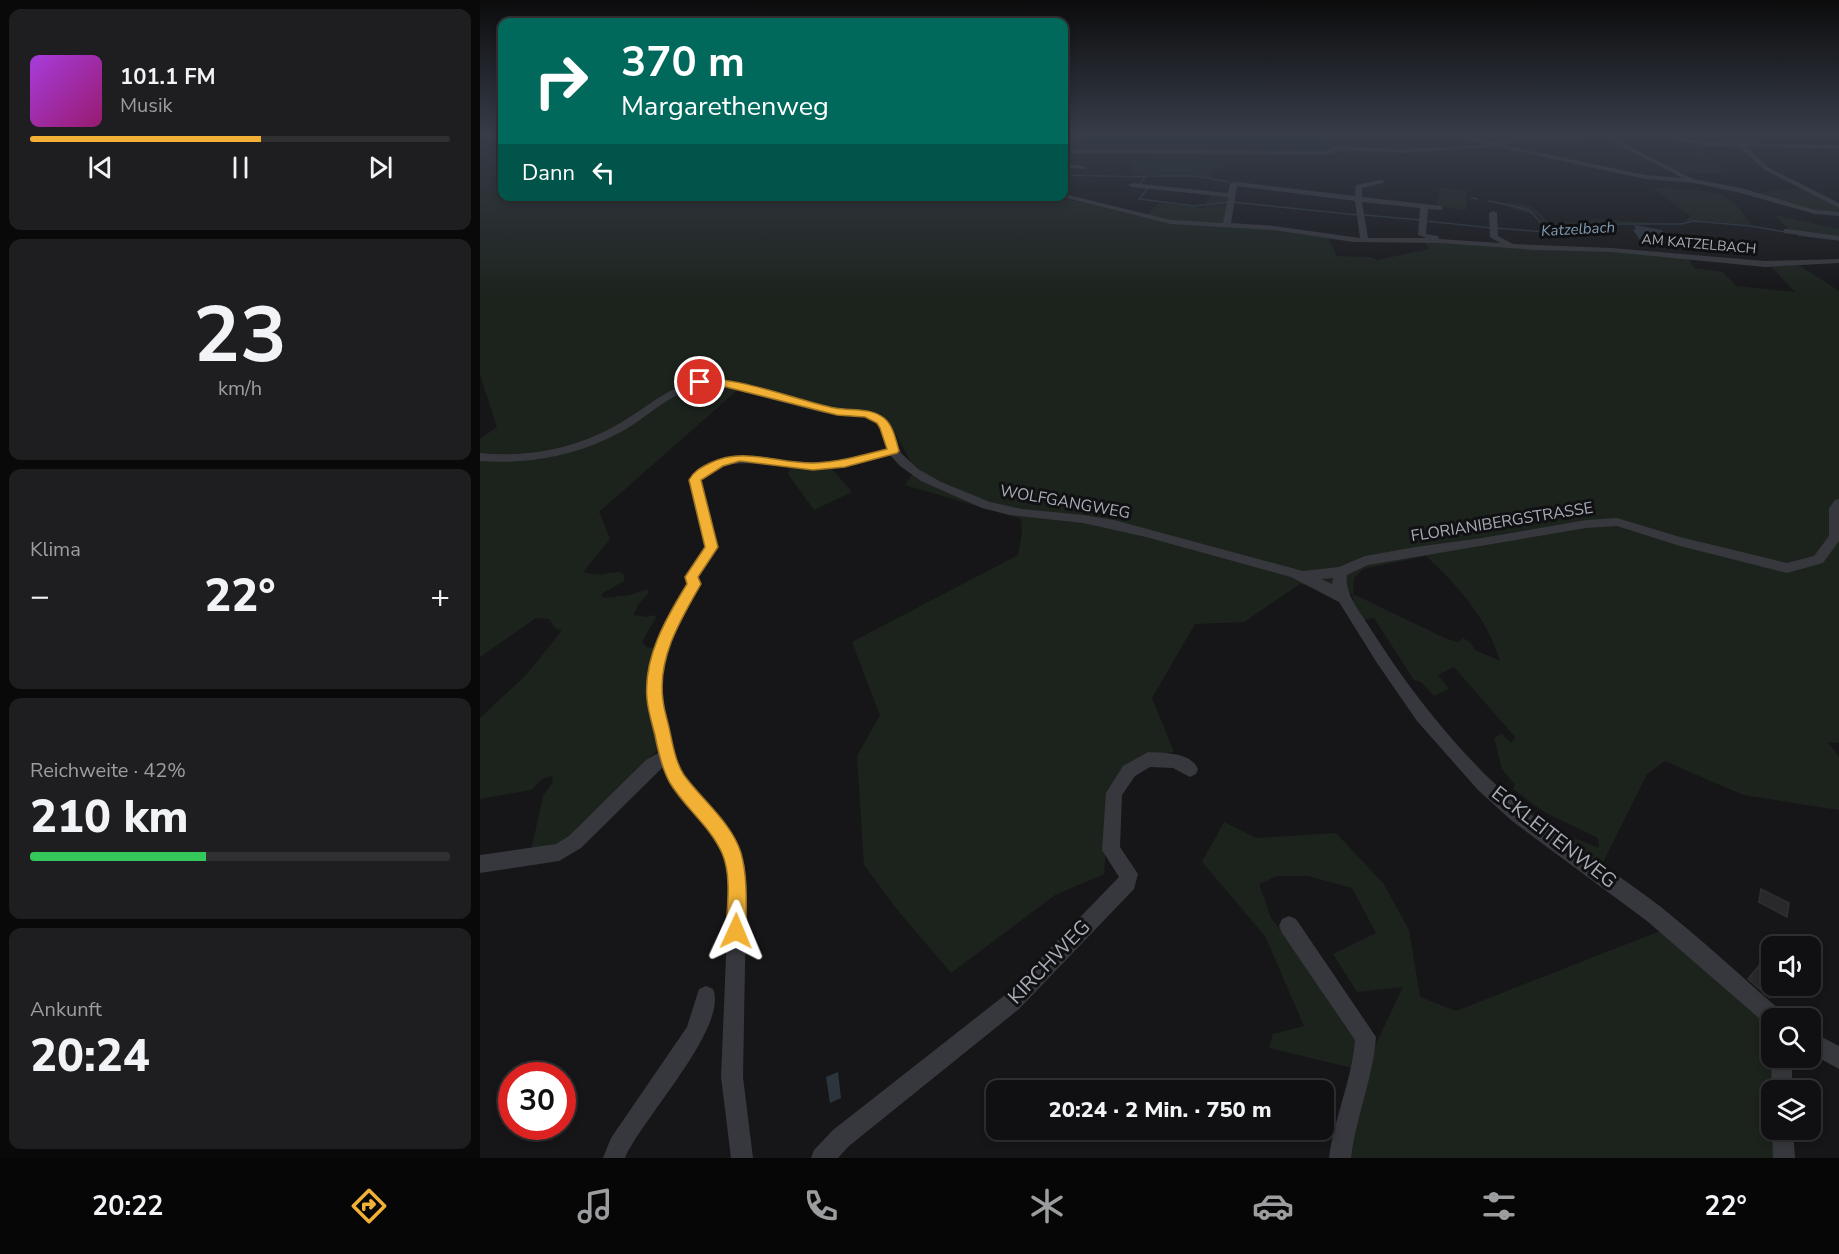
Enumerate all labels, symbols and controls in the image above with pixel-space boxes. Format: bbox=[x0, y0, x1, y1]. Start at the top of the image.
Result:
text: 370 m bbox=[621, 34, 745, 91]
icon: right bbox=[522, 42, 600, 120]
text: 101.1 FM bbox=[120, 62, 216, 92]
text: Margarethenweg bbox=[621, 88, 829, 125]
text: Musik bbox=[120, 92, 173, 119]
icon: previous bbox=[84, 151, 117, 184]
icon: pause bbox=[224, 151, 257, 184]
icon: next bbox=[364, 151, 397, 184]
icon: left bbox=[587, 156, 620, 189]
text: Dann bbox=[522, 158, 575, 188]
water label: Katzelbach bbox=[1541, 217, 1615, 241]
street label: AM KATZELBACH bbox=[1641, 230, 1757, 258]
text: 23 bbox=[193, 282, 287, 389]
pin bbox=[674, 356, 725, 407]
icon: arrive bbox=[683, 365, 716, 398]
text: km/h bbox=[218, 375, 262, 402]
street label: WOLFGANGWEG bbox=[998, 480, 1132, 524]
street label: FLORIANIBERGSTRASSE bbox=[1409, 497, 1595, 547]
text: Klima bbox=[30, 536, 81, 563]
text: 22° bbox=[204, 566, 276, 627]
text: − bbox=[30, 574, 50, 619]
text: + bbox=[430, 574, 450, 619]
text: Reichweite · 42% bbox=[30, 757, 186, 784]
street label: ECKLEITENWEG bbox=[1486, 780, 1622, 894]
text: 210 km bbox=[30, 787, 189, 848]
position arrow bbox=[704, 899, 768, 963]
street label: KIRCHWEG bbox=[1002, 914, 1096, 1010]
map controls bbox=[1761, 936, 1821, 1140]
button: sound bbox=[1761, 936, 1821, 996]
text: Ankunft bbox=[30, 996, 102, 1023]
button: search bbox=[1761, 1008, 1821, 1068]
text: 20:24 bbox=[30, 1026, 150, 1087]
speed limit sign: 30 bbox=[498, 1062, 576, 1140]
button: layers bbox=[1761, 1080, 1821, 1140]
text: 20:24 · 2 Min. · 750 m bbox=[1049, 1095, 1272, 1125]
icon: directions bbox=[348, 1185, 390, 1227]
icon: music bbox=[574, 1185, 616, 1227]
icon: phone bbox=[800, 1185, 842, 1227]
icon: climate bbox=[1026, 1185, 1068, 1227]
icon: car bbox=[1252, 1185, 1294, 1227]
icon: filters bbox=[1478, 1185, 1520, 1227]
text: 20:22 bbox=[92, 1188, 164, 1225]
text: 22° bbox=[1704, 1188, 1747, 1225]

